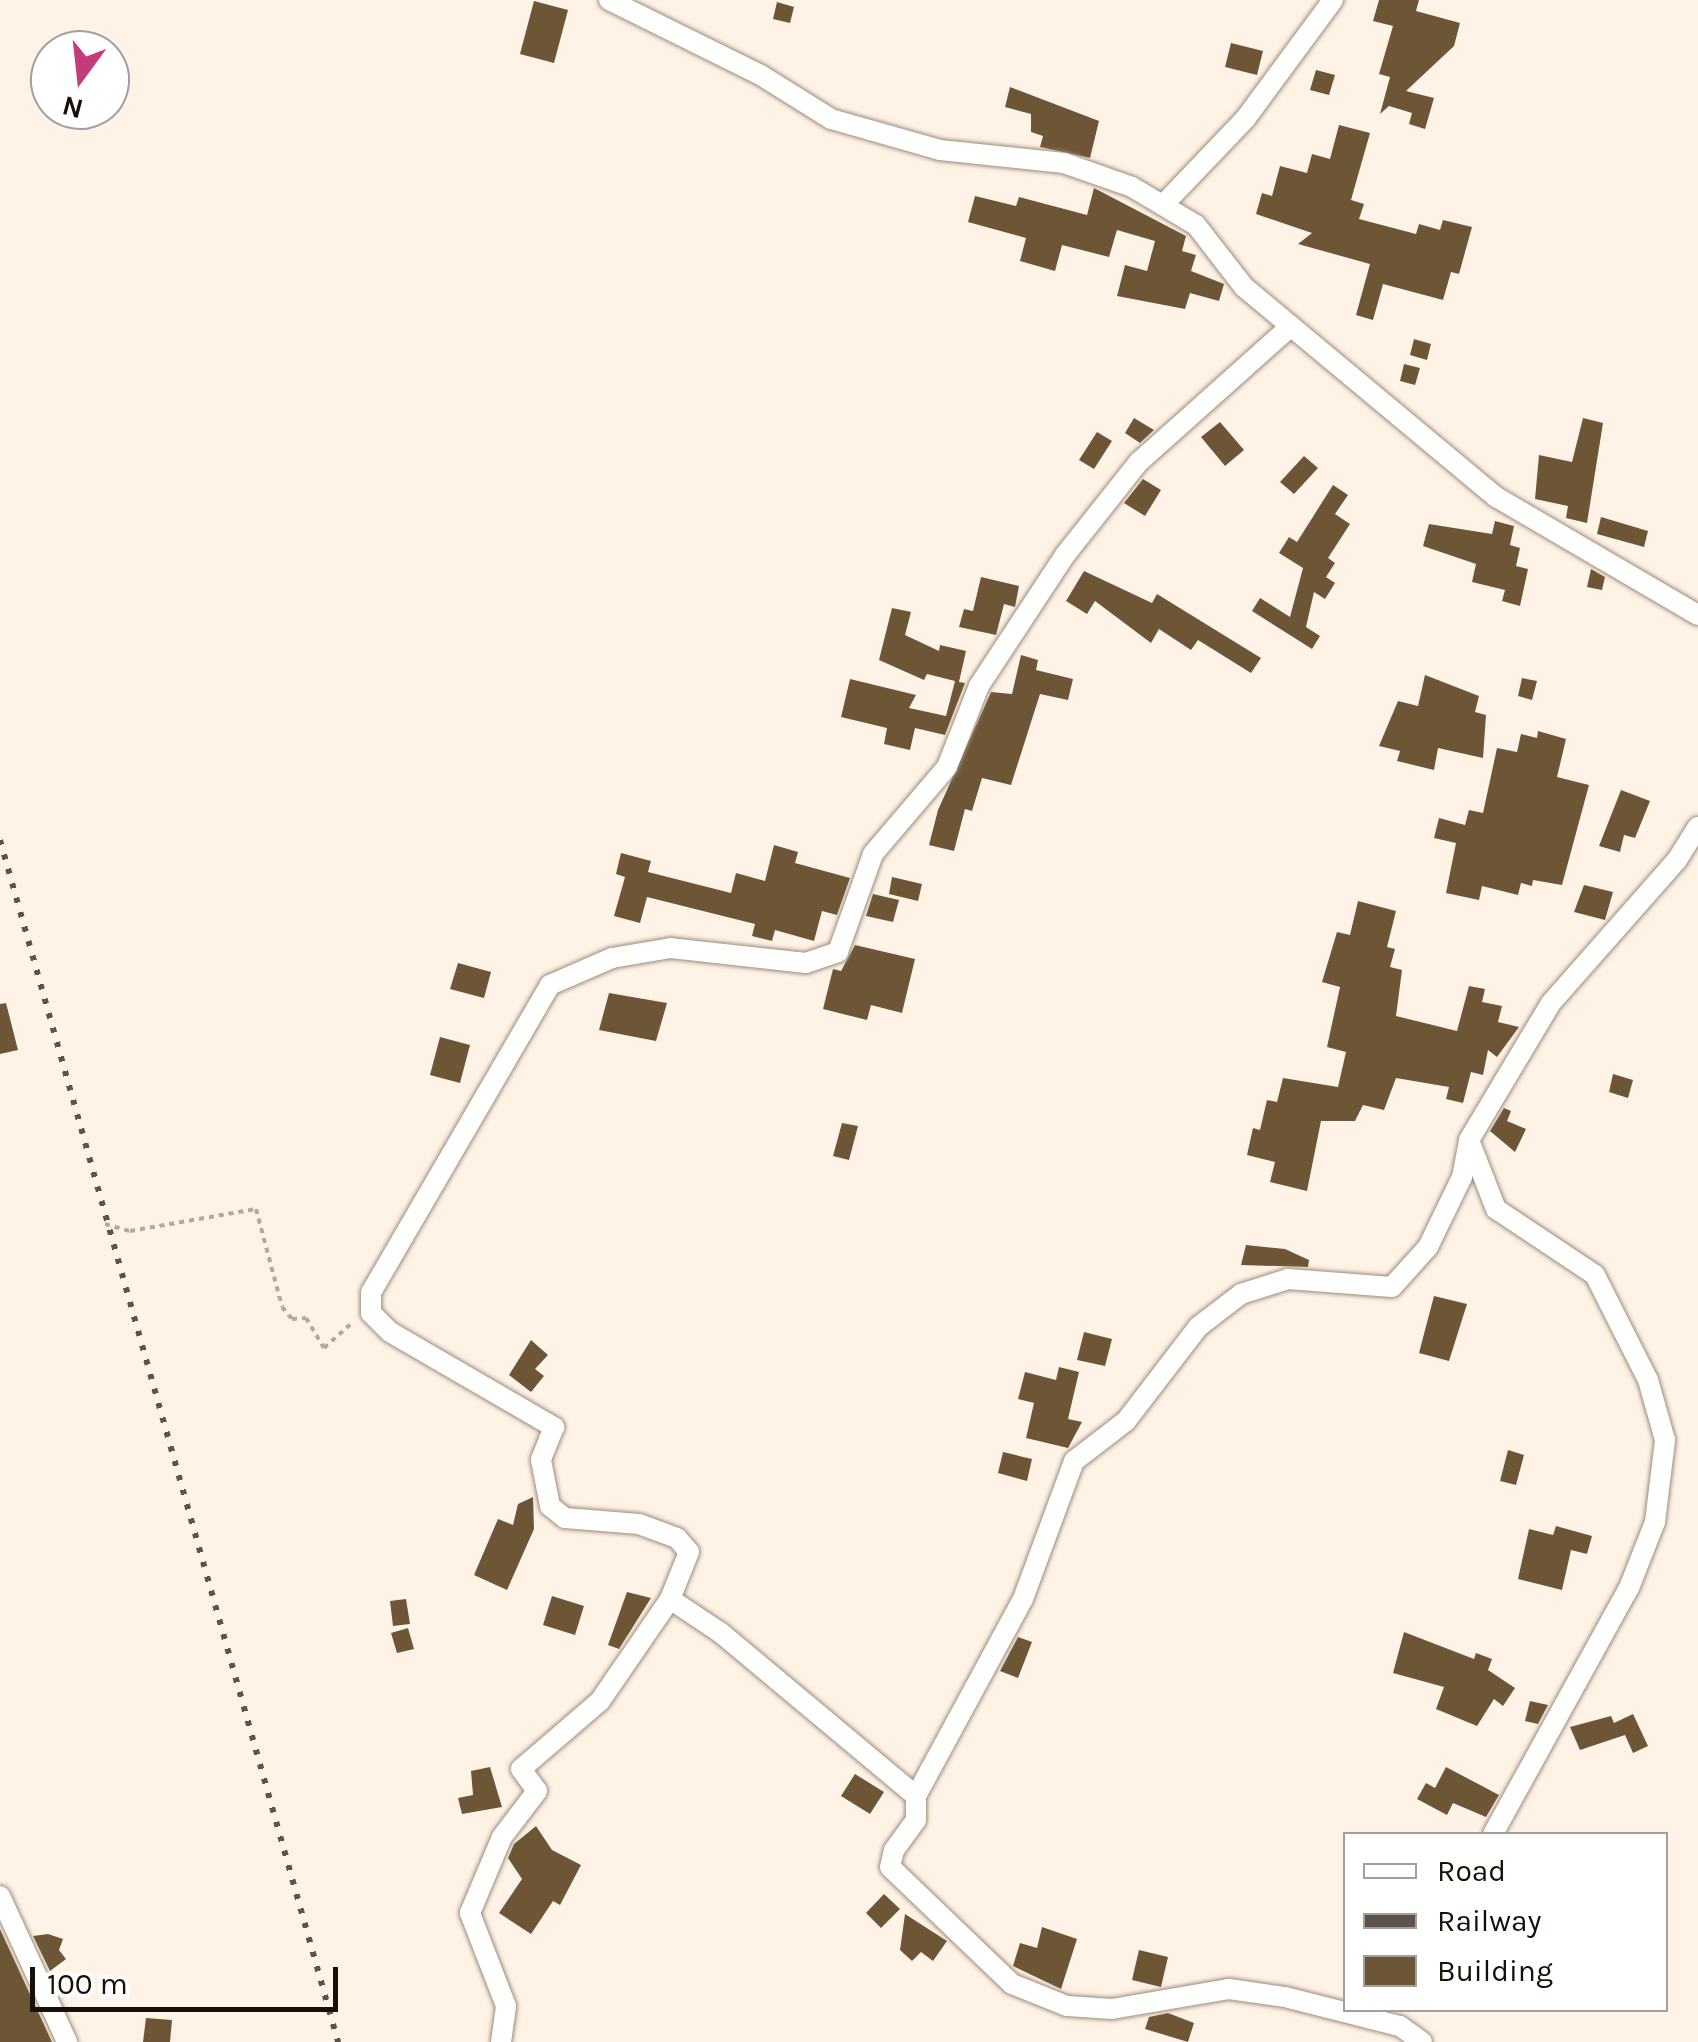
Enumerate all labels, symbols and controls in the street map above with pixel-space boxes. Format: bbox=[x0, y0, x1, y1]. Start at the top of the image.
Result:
north arrow bbox=[30, 30, 130, 130]
text: N bbox=[59, 89, 87, 126]
legend bbox=[1343, 1832, 1668, 2012]
text: Road bbox=[1437, 1853, 1506, 1889]
text: Railway bbox=[1437, 1903, 1541, 1939]
scale bar bbox=[35, 1947, 342, 2009]
text: Building bbox=[1437, 1953, 1553, 1989]
text: 100 m bbox=[47, 1966, 128, 2002]

